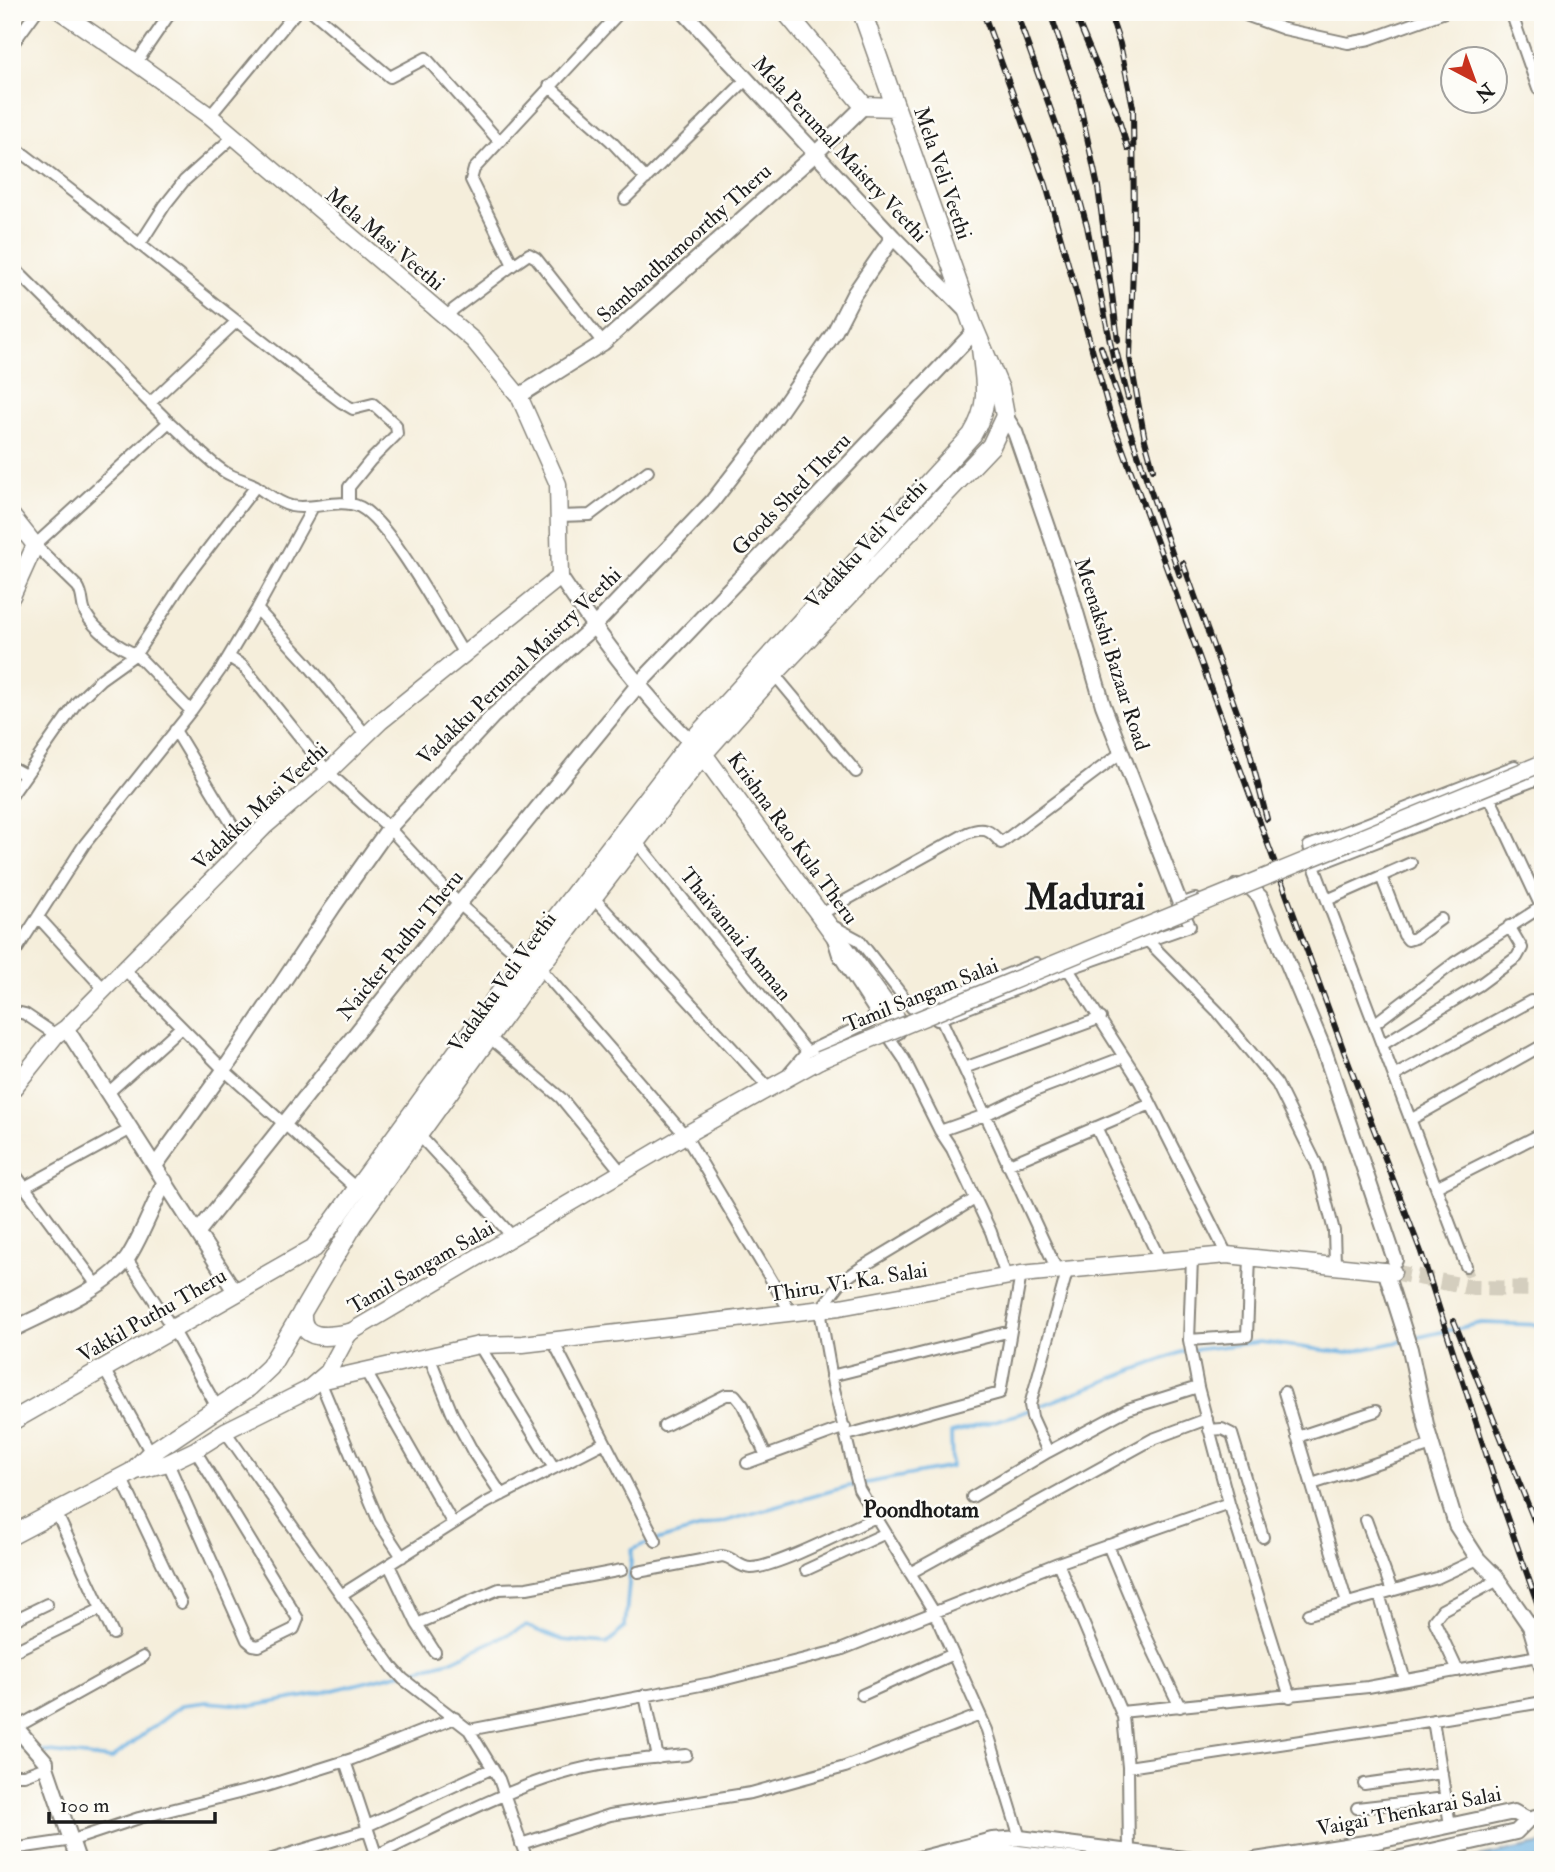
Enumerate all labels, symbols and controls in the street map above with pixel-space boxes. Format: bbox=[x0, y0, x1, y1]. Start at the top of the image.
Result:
north arrow bbox=[1440, 46, 1510, 116]
street label: Mela Perumal Maistry Veethi bbox=[746, 51, 933, 248]
text: N bbox=[1469, 77, 1500, 107]
street label: Mela Veli Veethi bbox=[907, 103, 978, 243]
street label: Sambandhamoorthy Theru bbox=[591, 158, 777, 329]
street label: Mela Masi Veethi bbox=[320, 182, 450, 297]
street label: Goods Shed Theru bbox=[726, 427, 857, 561]
street label: Vadakku Veli Veethi bbox=[799, 474, 934, 615]
street label: Meenakshi Bazaar Road bbox=[1068, 554, 1156, 755]
street label: Vadakku Perumal Maistry Veethi bbox=[412, 561, 627, 771]
street label: Vadakku Masi Veethi bbox=[187, 736, 334, 876]
street label: Krishna Rao Kula Theru bbox=[721, 747, 864, 930]
street label: Thaivannai Amman bbox=[674, 862, 798, 1007]
street label: Naicker Pudhu Theru bbox=[332, 865, 469, 1026]
district label: Madurai bbox=[1024, 876, 1146, 920]
street label: Vadakku Veli Veethi bbox=[442, 906, 563, 1058]
street label: Tamil Sangam Salai bbox=[840, 952, 1003, 1039]
street label: Tamil Sangam Salai bbox=[343, 1214, 500, 1320]
street label: Thiru. Vi. Ka. Salai bbox=[767, 1257, 930, 1308]
street label: Vakkil Puthu Theru bbox=[73, 1262, 232, 1369]
district label: Poondhotam bbox=[863, 1495, 979, 1524]
street label: Vaigai Thenkarai Salai bbox=[1315, 1780, 1504, 1843]
scale bar bbox=[49, 1781, 215, 1825]
text: 100 m bbox=[60, 1792, 110, 1819]

